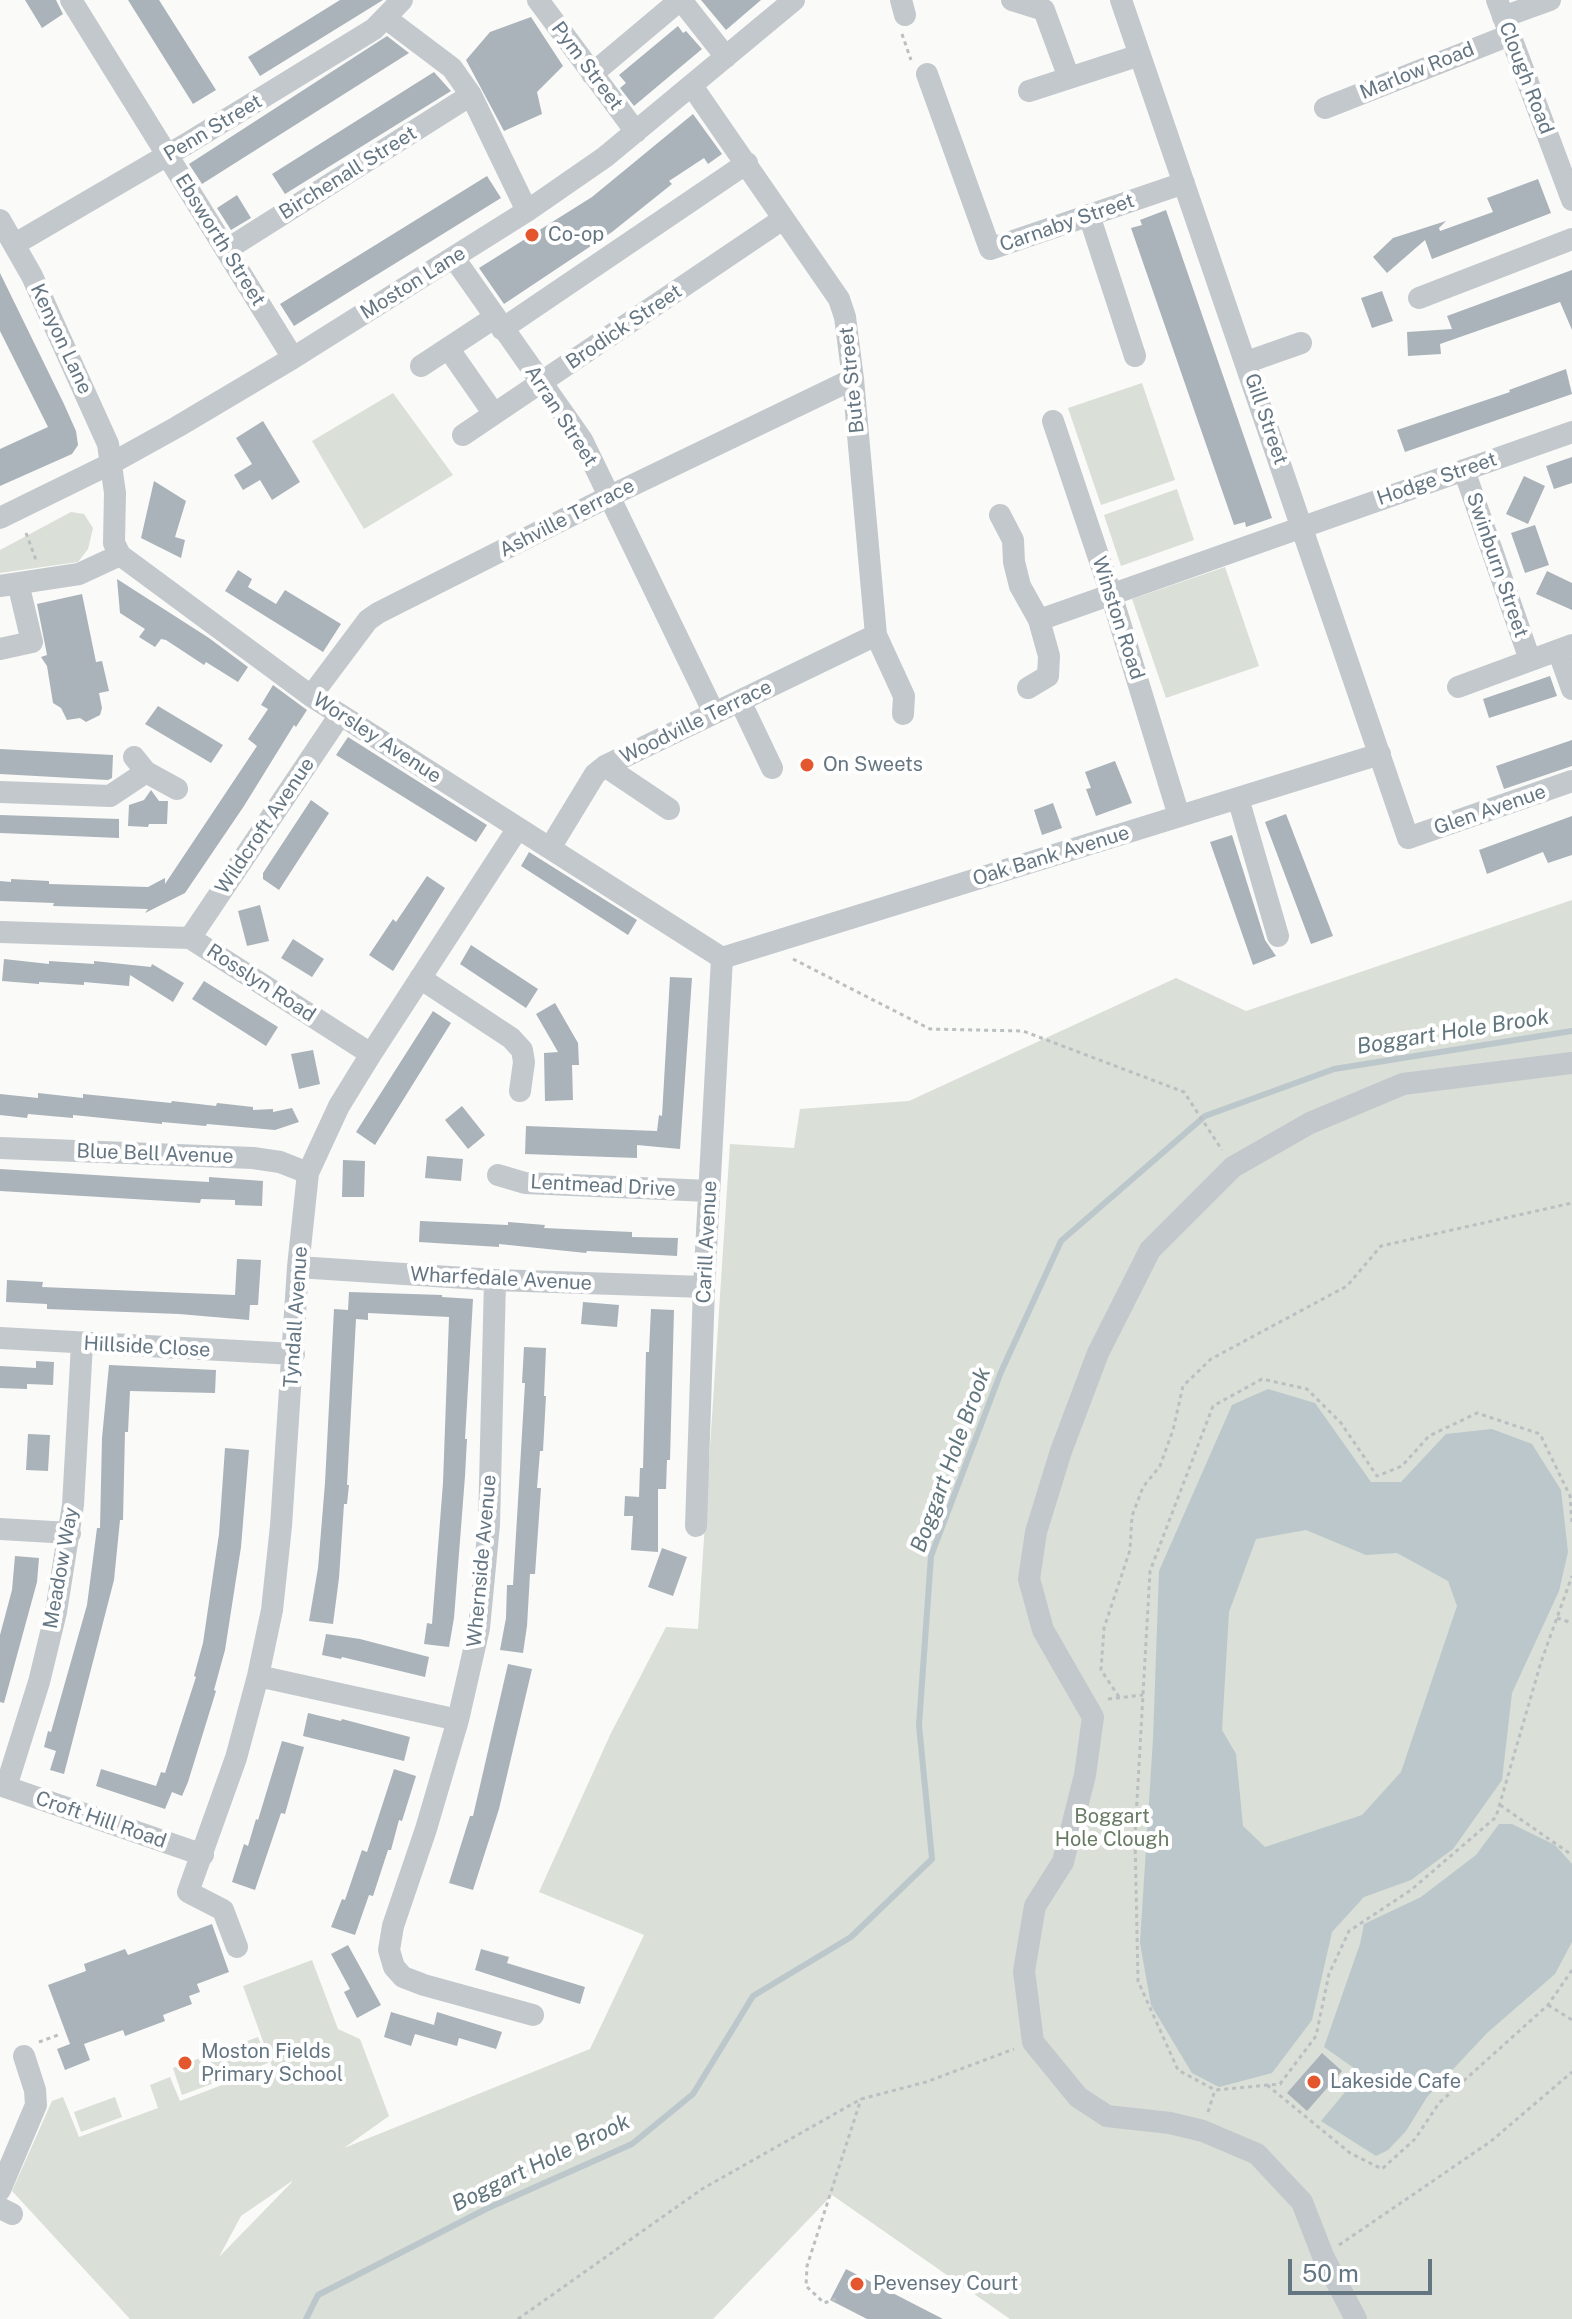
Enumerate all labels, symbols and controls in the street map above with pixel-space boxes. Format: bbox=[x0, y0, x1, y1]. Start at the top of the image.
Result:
street label: Pym Street bbox=[546, 17, 628, 115]
street label: Clough Road bbox=[1494, 18, 1558, 138]
street label: Marlow Road bbox=[1356, 37, 1478, 105]
street label: Penn Street bbox=[160, 89, 266, 167]
street label: Birchenall Street bbox=[275, 121, 421, 225]
street label: Ebsworth Street bbox=[170, 170, 270, 310]
street label: Carnaby Street bbox=[997, 189, 1137, 257]
place label: Co-op bbox=[548, 223, 604, 247]
marker: Co-op bbox=[523, 226, 541, 244]
street label: Moston Lane bbox=[356, 241, 470, 325]
street label: Brodick Street bbox=[561, 279, 687, 375]
street label: Kenyon Lane bbox=[25, 280, 97, 398]
street label: Bute Street bbox=[834, 325, 870, 435]
street label: Arran Street bbox=[520, 361, 602, 471]
street label: Gill Street bbox=[1239, 370, 1293, 468]
street label: Hodge Street bbox=[1374, 447, 1500, 511]
street label: Ashville Terrace bbox=[496, 474, 638, 562]
street label: Swinburn Street bbox=[1461, 489, 1533, 641]
street label: Winston Road bbox=[1087, 553, 1149, 683]
street label: Woodville Terrace bbox=[616, 675, 776, 769]
street label: Worsley Avenue bbox=[308, 688, 446, 788]
street label: Wildcroft Avenue bbox=[210, 753, 320, 899]
place label: On Sweets bbox=[823, 753, 923, 777]
marker: On Sweets bbox=[798, 756, 816, 774]
street label: Glen Avenue bbox=[1431, 780, 1549, 840]
street label: Oak Bank Avenue bbox=[970, 821, 1132, 891]
street label: Rosslyn Road bbox=[202, 939, 320, 1027]
water label: Boggart Hole Brook bbox=[1355, 1004, 1551, 1060]
street label: Blue Bell Avenue bbox=[76, 1139, 234, 1169]
street label: Lentmead Drive bbox=[530, 1170, 676, 1202]
street label: Carill Avenue bbox=[692, 1180, 722, 1304]
street label: Tyndall Avenue bbox=[279, 1246, 313, 1388]
street label: Wharfedale Avenue bbox=[409, 1262, 593, 1296]
street label: Hillside Close bbox=[83, 1332, 211, 1362]
water label: Boggart Hole Brook bbox=[905, 1364, 997, 1556]
street label: Whernside Avenue bbox=[463, 1474, 501, 1648]
street label: Meadow Way bbox=[39, 1505, 83, 1631]
street label: Croft Hill Road bbox=[32, 1786, 170, 1854]
park label: Boggart Hole Clough bbox=[1055, 1805, 1169, 1852]
place label: Moston Fields Primary School bbox=[201, 2040, 343, 2087]
marker: Moston Fields Primary School bbox=[176, 2054, 194, 2072]
place label: Lakeside Cafe bbox=[1330, 2070, 1461, 2094]
marker: Lakeside Cafe bbox=[1305, 2073, 1323, 2091]
water label: Boggart Hole Brook bbox=[448, 2109, 634, 2217]
scale bar bbox=[1292, 2243, 1436, 2293]
text: 50 m bbox=[1302, 2259, 1359, 2287]
place label: Pevensey Court bbox=[873, 2272, 1018, 2296]
marker: Pevensey Court bbox=[848, 2275, 866, 2293]

